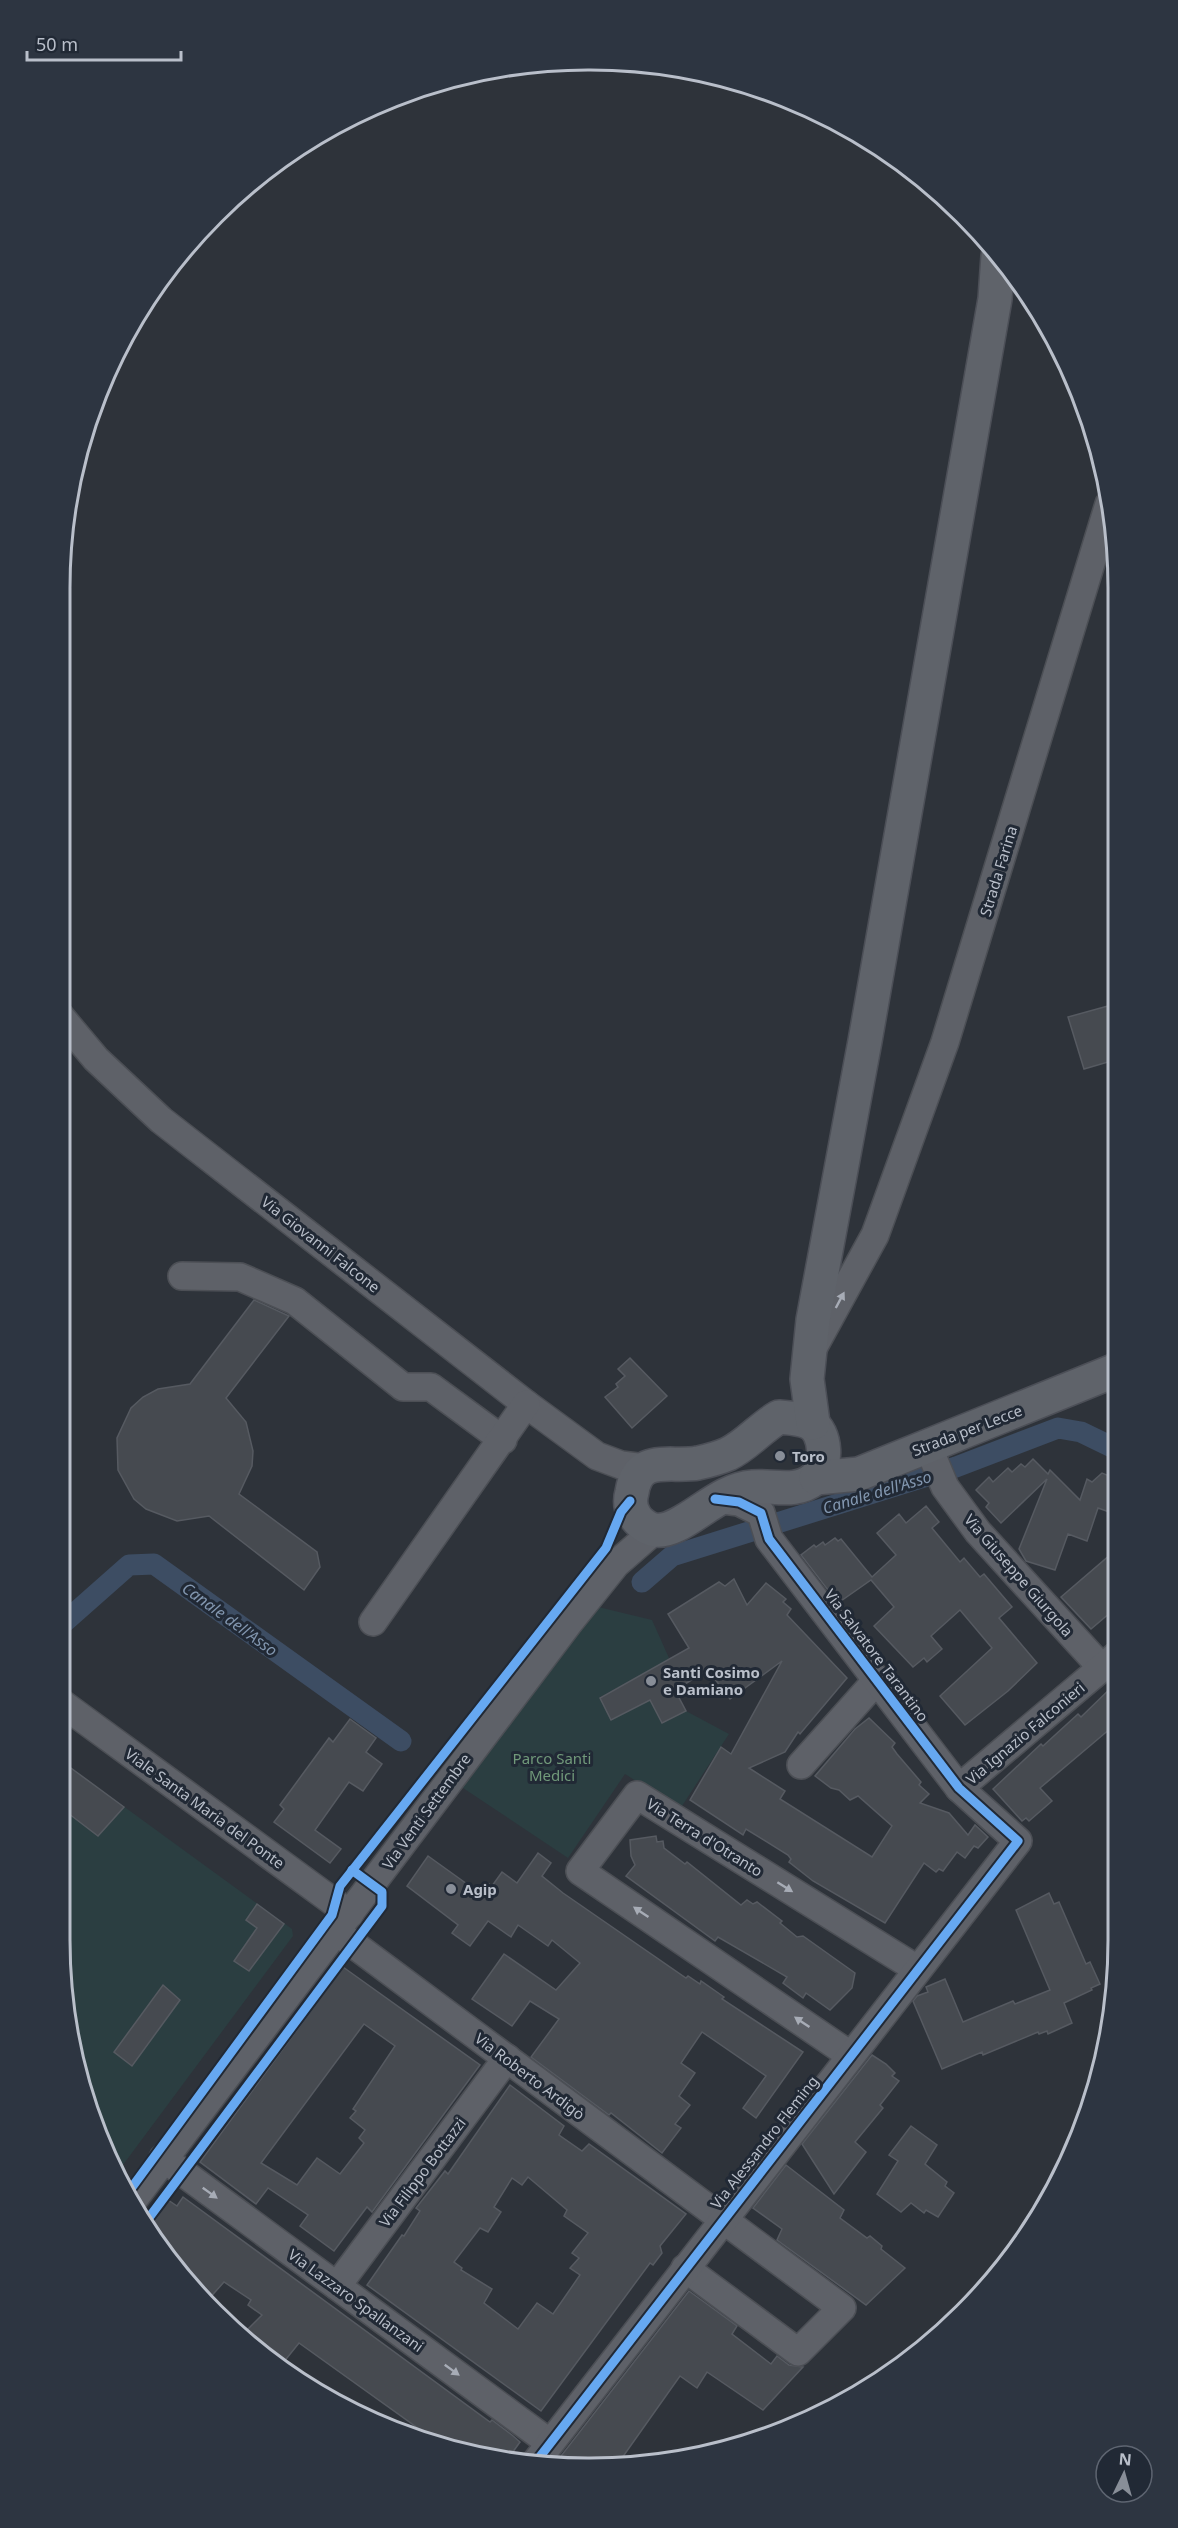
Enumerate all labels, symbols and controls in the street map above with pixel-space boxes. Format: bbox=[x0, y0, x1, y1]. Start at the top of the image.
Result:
scale bar bbox=[27, 24, 182, 62]
text: 50 m bbox=[36, 32, 78, 56]
street label: Strada Farina bbox=[975, 823, 1021, 919]
street label: Via Giovanni Falcone bbox=[258, 1191, 384, 1297]
one-way arrow bbox=[835, 1291, 845, 1308]
street label: Strada per Lecce bbox=[909, 1400, 1025, 1460]
place label: Toro bbox=[792, 1446, 825, 1466]
marker: Toro bbox=[773, 1449, 787, 1463]
water label: Canale dell'Asso bbox=[820, 1465, 934, 1519]
street label: Via Giuseppe Giurgola bbox=[960, 1509, 1078, 1641]
water label: Canale dell'Asso bbox=[178, 1577, 282, 1661]
street label: Via Salvatore Tarantino bbox=[820, 1585, 934, 1725]
place label: Santi Cosimo e Damiano bbox=[663, 1662, 760, 1699]
marker: Santi Cosimo e Damiano bbox=[644, 1674, 658, 1688]
street label: Via Ignazio Falconieri bbox=[961, 1677, 1089, 1789]
street label: Viale Santa Maria del Ponte bbox=[121, 1743, 289, 1873]
park label: Parco Santi Medici bbox=[513, 1748, 591, 1785]
street label: Via Venti Settembre bbox=[377, 1749, 475, 1873]
street label: Via Terra d'Otranto bbox=[643, 1793, 767, 1881]
place label: Agip bbox=[463, 1879, 497, 1899]
one-way arrow bbox=[777, 1881, 793, 1892]
marker: Agip bbox=[444, 1882, 458, 1896]
one-way arrow bbox=[632, 1907, 649, 1918]
one-way arrow bbox=[794, 2017, 810, 2028]
street label: Via Roberto Ardigò bbox=[471, 2028, 589, 2124]
street label: Via Alessandro Fleming bbox=[706, 2071, 822, 2213]
street label: Via Filippo Bottazzi bbox=[374, 2113, 470, 2231]
one-way arrow bbox=[202, 2186, 217, 2198]
street label: Via Lazzaro Spallanzani bbox=[284, 2244, 428, 2356]
one-way arrow bbox=[443, 2364, 459, 2376]
north arrow bbox=[1094, 2444, 1154, 2504]
text: N bbox=[1118, 2448, 1133, 2471]

